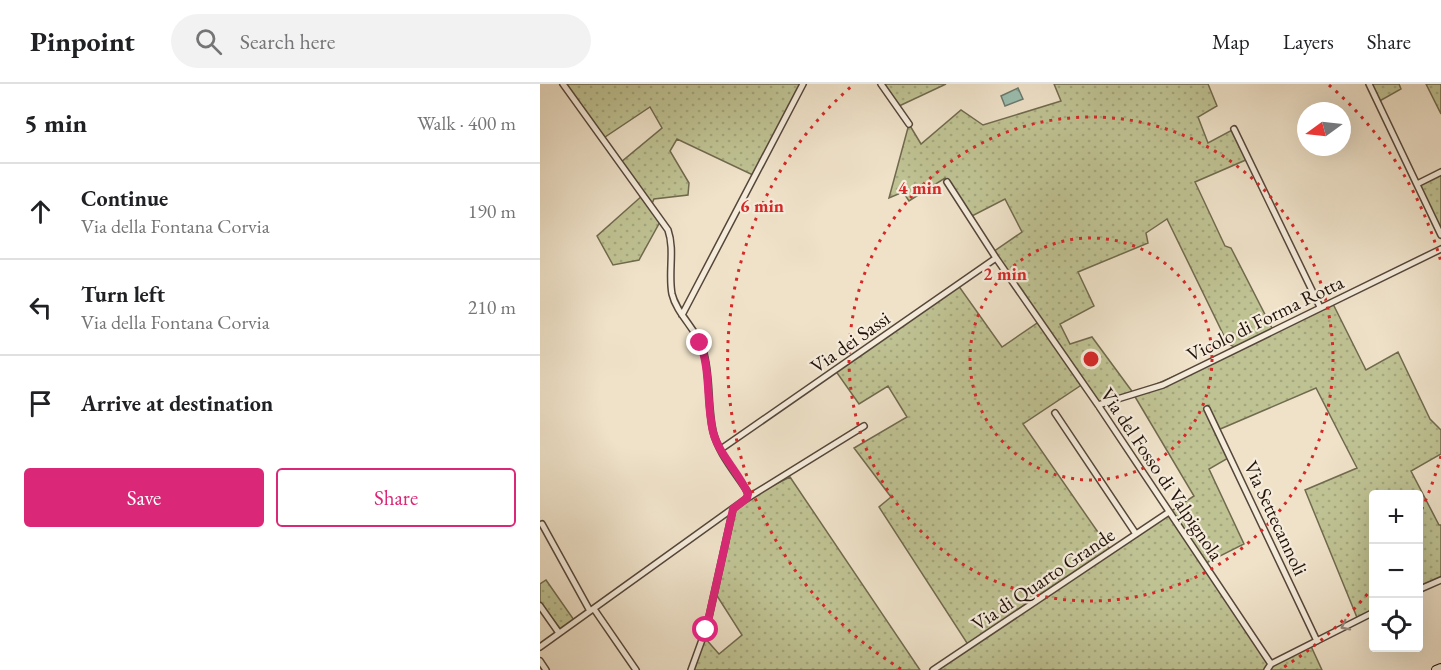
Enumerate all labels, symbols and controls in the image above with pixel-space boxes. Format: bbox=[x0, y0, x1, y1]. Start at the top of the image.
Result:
search box bbox=[171, 14, 591, 68]
text: Pinpoint bbox=[30, 23, 135, 59]
icon: search bbox=[192, 25, 225, 58]
text: Search here bbox=[240, 27, 335, 56]
text: Map bbox=[1212, 28, 1250, 55]
text: Layers bbox=[1283, 28, 1334, 55]
text: Share bbox=[1367, 28, 1411, 55]
north arrow bbox=[1297, 102, 1351, 156]
text: 5 min bbox=[24, 106, 87, 140]
text: Walk · 400 m bbox=[417, 110, 516, 136]
text: 4 min bbox=[898, 176, 942, 199]
text: Continue bbox=[81, 184, 168, 213]
text: 6 min bbox=[740, 194, 784, 217]
icon: ahead bbox=[24, 195, 57, 228]
text: 190 m bbox=[468, 198, 516, 224]
text: Via della Fontana Corvia bbox=[81, 213, 270, 239]
text: 2 min bbox=[983, 262, 1027, 285]
street label: Vicolo di Forma Rotta bbox=[1182, 269, 1348, 367]
text: Turn left bbox=[81, 280, 165, 309]
icon: left bbox=[24, 291, 57, 324]
text: 210 m bbox=[468, 294, 516, 320]
street label: Via dei Sassi bbox=[805, 305, 895, 379]
text: Via della Fontana Corvia bbox=[81, 309, 270, 335]
route end bbox=[686, 329, 712, 355]
centre of rings bbox=[1081, 349, 1101, 369]
street label: Via del Fosso di Valpignola bbox=[1094, 383, 1230, 565]
icon: arrive bbox=[24, 387, 57, 420]
text: Arrive at destination bbox=[81, 389, 273, 418]
street label: Via Settecannoli bbox=[1238, 457, 1314, 580]
button: Save bbox=[24, 468, 264, 527]
button: Share bbox=[276, 468, 516, 527]
map controls bbox=[1369, 490, 1423, 652]
button: + bbox=[1369, 490, 1423, 544]
street label: Via di Quarto Grande bbox=[966, 521, 1120, 637]
button: − bbox=[1369, 544, 1423, 598]
button: locate bbox=[1369, 598, 1423, 652]
route start bbox=[692, 616, 718, 642]
one-way arrow bbox=[1341, 619, 1352, 631]

